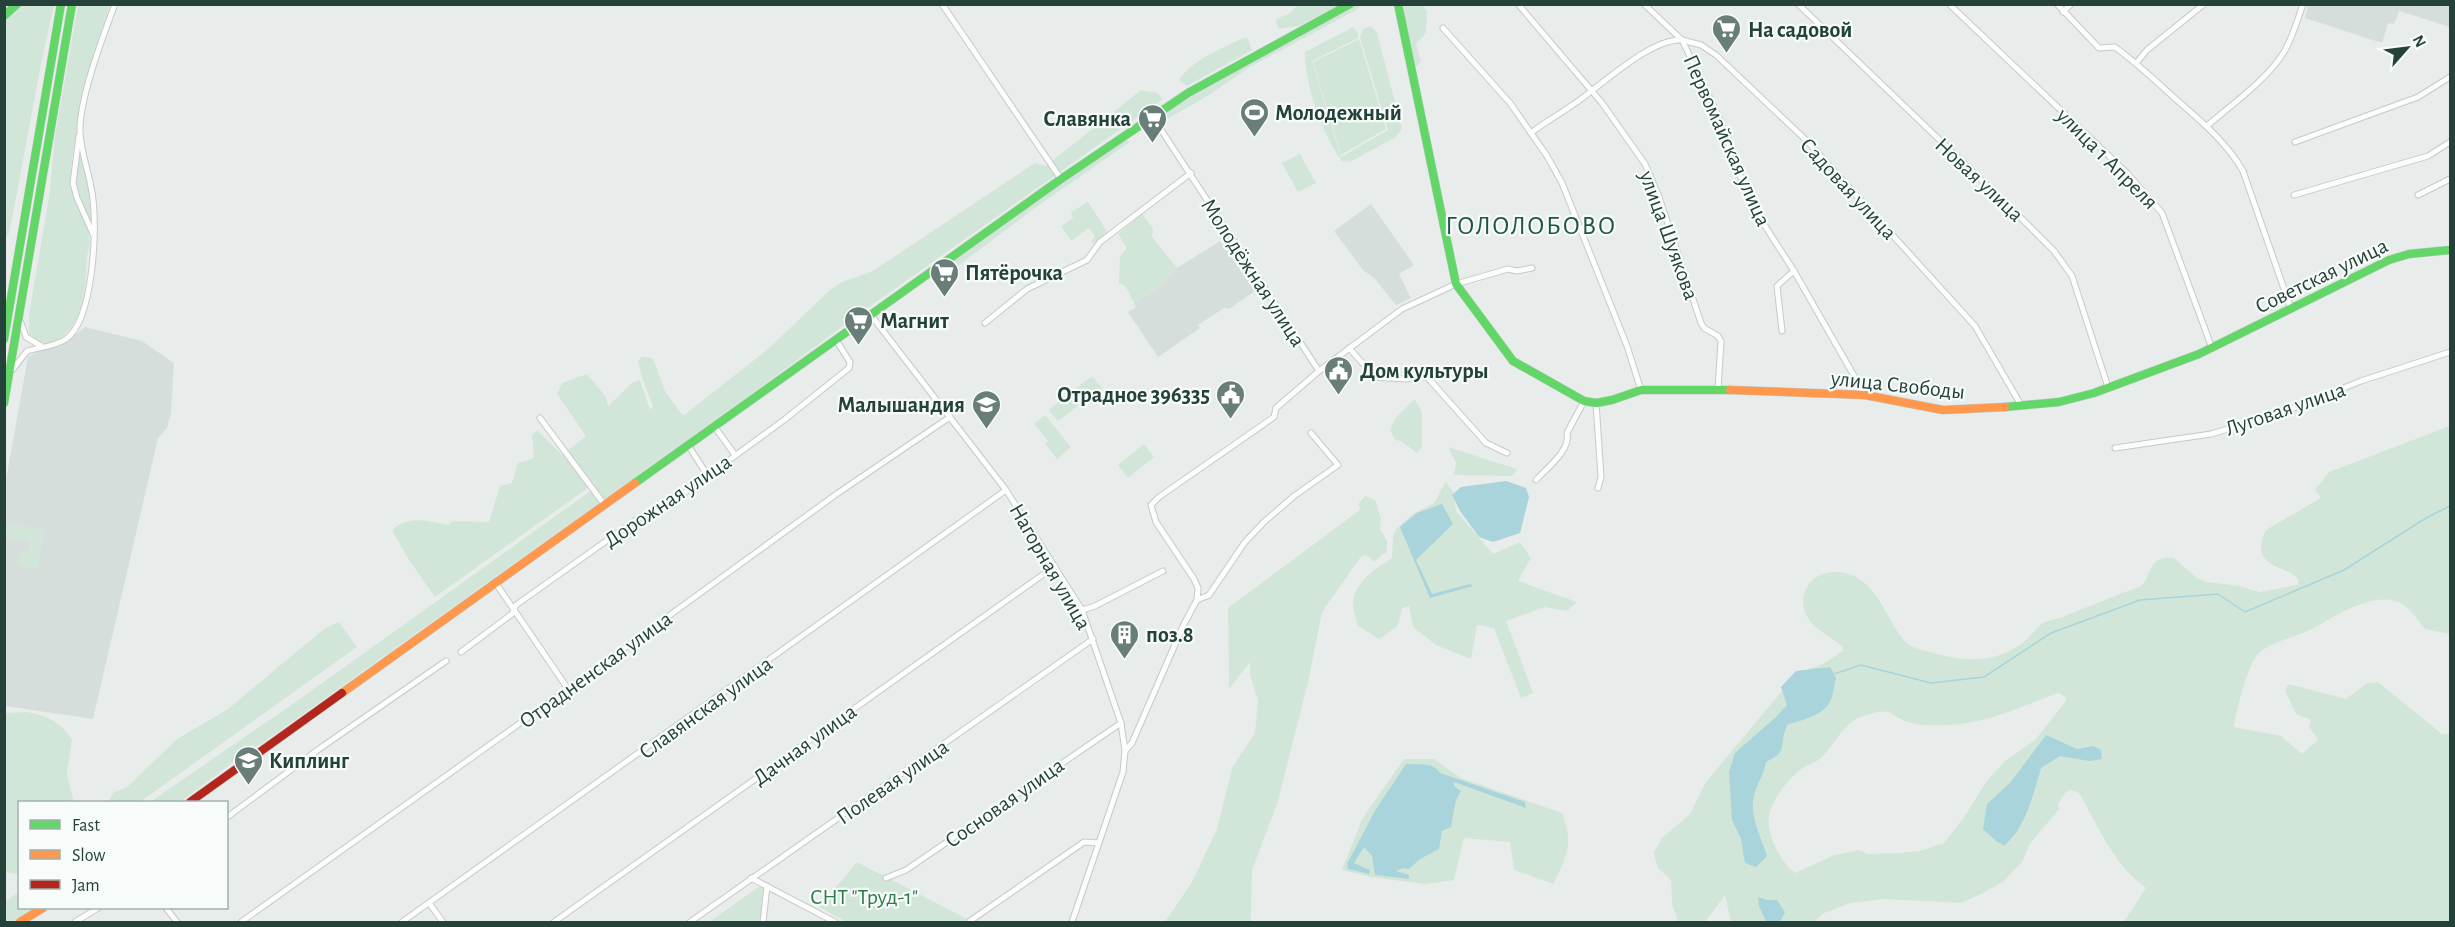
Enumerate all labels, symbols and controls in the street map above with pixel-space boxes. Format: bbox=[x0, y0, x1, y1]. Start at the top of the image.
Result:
supermarket icon: На садовой bbox=[1711, 13, 1743, 55]
north arrow bbox=[2377, 18, 2437, 78]
place label: На садовой bbox=[1748, 19, 1852, 41]
text: N bbox=[2410, 33, 2429, 50]
street label: Первомайская улица bbox=[1679, 51, 1775, 230]
sports icon: Молодежный bbox=[1238, 96, 1270, 138]
supermarket icon: Славянка bbox=[1136, 102, 1168, 144]
place label: Молодежный bbox=[1275, 102, 1402, 124]
street label: улица 1 Апреля bbox=[2052, 103, 2162, 214]
place label: Славянка bbox=[1043, 108, 1131, 130]
street label: Садовая улица bbox=[1796, 134, 1901, 244]
street label: Новая улица bbox=[1931, 134, 2028, 226]
street label: улица Шуякова bbox=[1635, 167, 1703, 303]
street label: Молодёжная улица bbox=[1197, 194, 1309, 351]
district label: ГОЛОЛОБОВО bbox=[1445, 213, 1617, 239]
street label: Советская улица bbox=[2252, 234, 2391, 318]
supermarket icon: Пятёрочка bbox=[928, 256, 960, 298]
place label: Пятёрочка bbox=[965, 262, 1063, 284]
supermarket icon: Магнит bbox=[843, 304, 875, 346]
place label: Магнит bbox=[880, 310, 949, 332]
public building icon: Дом культуры bbox=[1323, 354, 1355, 396]
place label: Дом культуры bbox=[1360, 360, 1489, 383]
street label: улица Свободы bbox=[1829, 367, 1966, 403]
public building icon: Отрадное 396335 bbox=[1215, 378, 1247, 420]
street label: Луговая улица bbox=[2222, 378, 2348, 440]
place label: Отрадное 396335 bbox=[1057, 384, 1210, 406]
school or university icon: Малышандия bbox=[970, 388, 1002, 430]
place label: Малышандия bbox=[837, 394, 965, 416]
street label: Дорожная улица bbox=[600, 450, 735, 551]
street label: Нагорная улица bbox=[1005, 500, 1095, 633]
street label: Отрадненская улица bbox=[515, 607, 676, 732]
building icon: поз.8 bbox=[1109, 618, 1141, 660]
place label: поз.8 bbox=[1146, 624, 1194, 646]
street label: Славянская улица bbox=[635, 652, 776, 763]
street label: Дачная улица bbox=[749, 700, 860, 790]
street label: Полевая улица bbox=[833, 735, 953, 828]
school or university icon: Киплинг bbox=[232, 744, 264, 786]
place label: Киплинг bbox=[269, 750, 350, 772]
street label: Сосновая улица bbox=[941, 754, 1068, 852]
legend bbox=[18, 801, 228, 909]
text: Fast bbox=[72, 817, 100, 835]
text: Slow bbox=[72, 847, 105, 865]
text: Jam bbox=[72, 877, 100, 895]
park label: СНТ "Труд-1" bbox=[810, 886, 918, 908]

